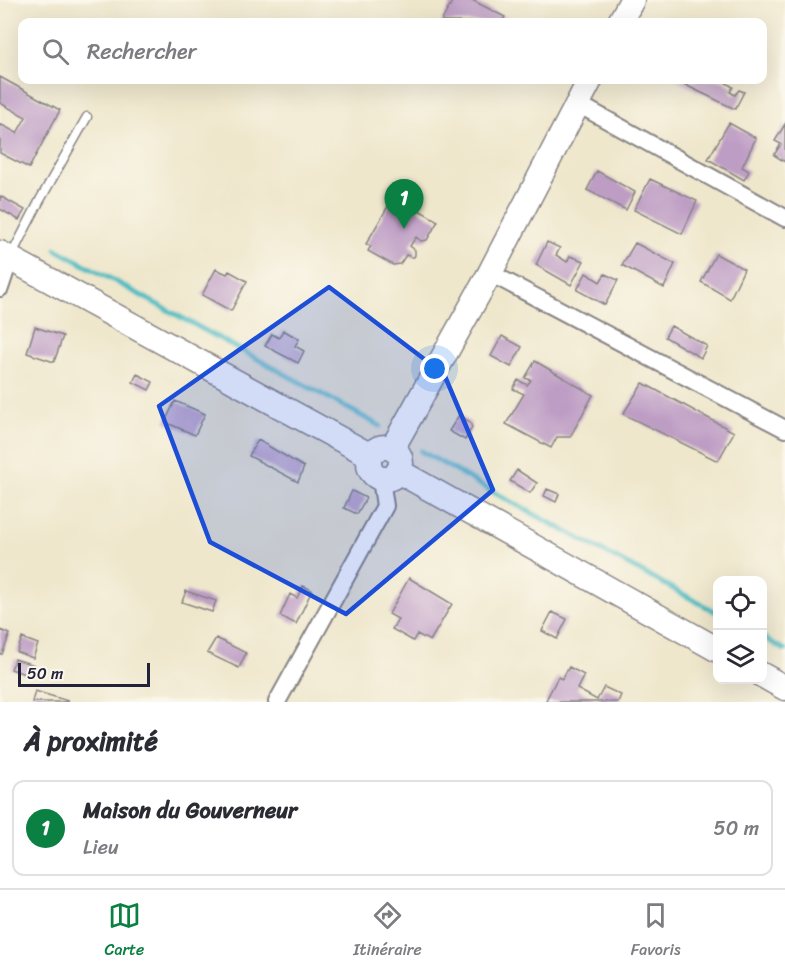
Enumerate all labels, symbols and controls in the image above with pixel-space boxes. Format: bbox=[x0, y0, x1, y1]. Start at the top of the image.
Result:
search box bbox=[18, 18, 767, 84]
text: Rechercher bbox=[87, 32, 197, 71]
icon: search bbox=[39, 35, 72, 68]
pin: 1 bbox=[384, 180, 424, 229]
your location bbox=[420, 354, 449, 383]
map controls bbox=[713, 576, 767, 684]
button: locate bbox=[713, 576, 767, 630]
button: layers bbox=[713, 630, 767, 684]
text: 50 m bbox=[27, 659, 63, 688]
scale bar bbox=[18, 660, 150, 688]
text: À proximité bbox=[24, 718, 158, 764]
text: Maison du Gouverneur bbox=[83, 791, 297, 830]
text: 1 bbox=[41, 811, 50, 846]
text: 50 m bbox=[714, 811, 759, 846]
text: Lieu bbox=[83, 830, 119, 865]
tab: Carte bbox=[104, 899, 144, 964]
tab: Itinéraire bbox=[353, 899, 422, 964]
tab: Favoris bbox=[631, 899, 681, 964]

